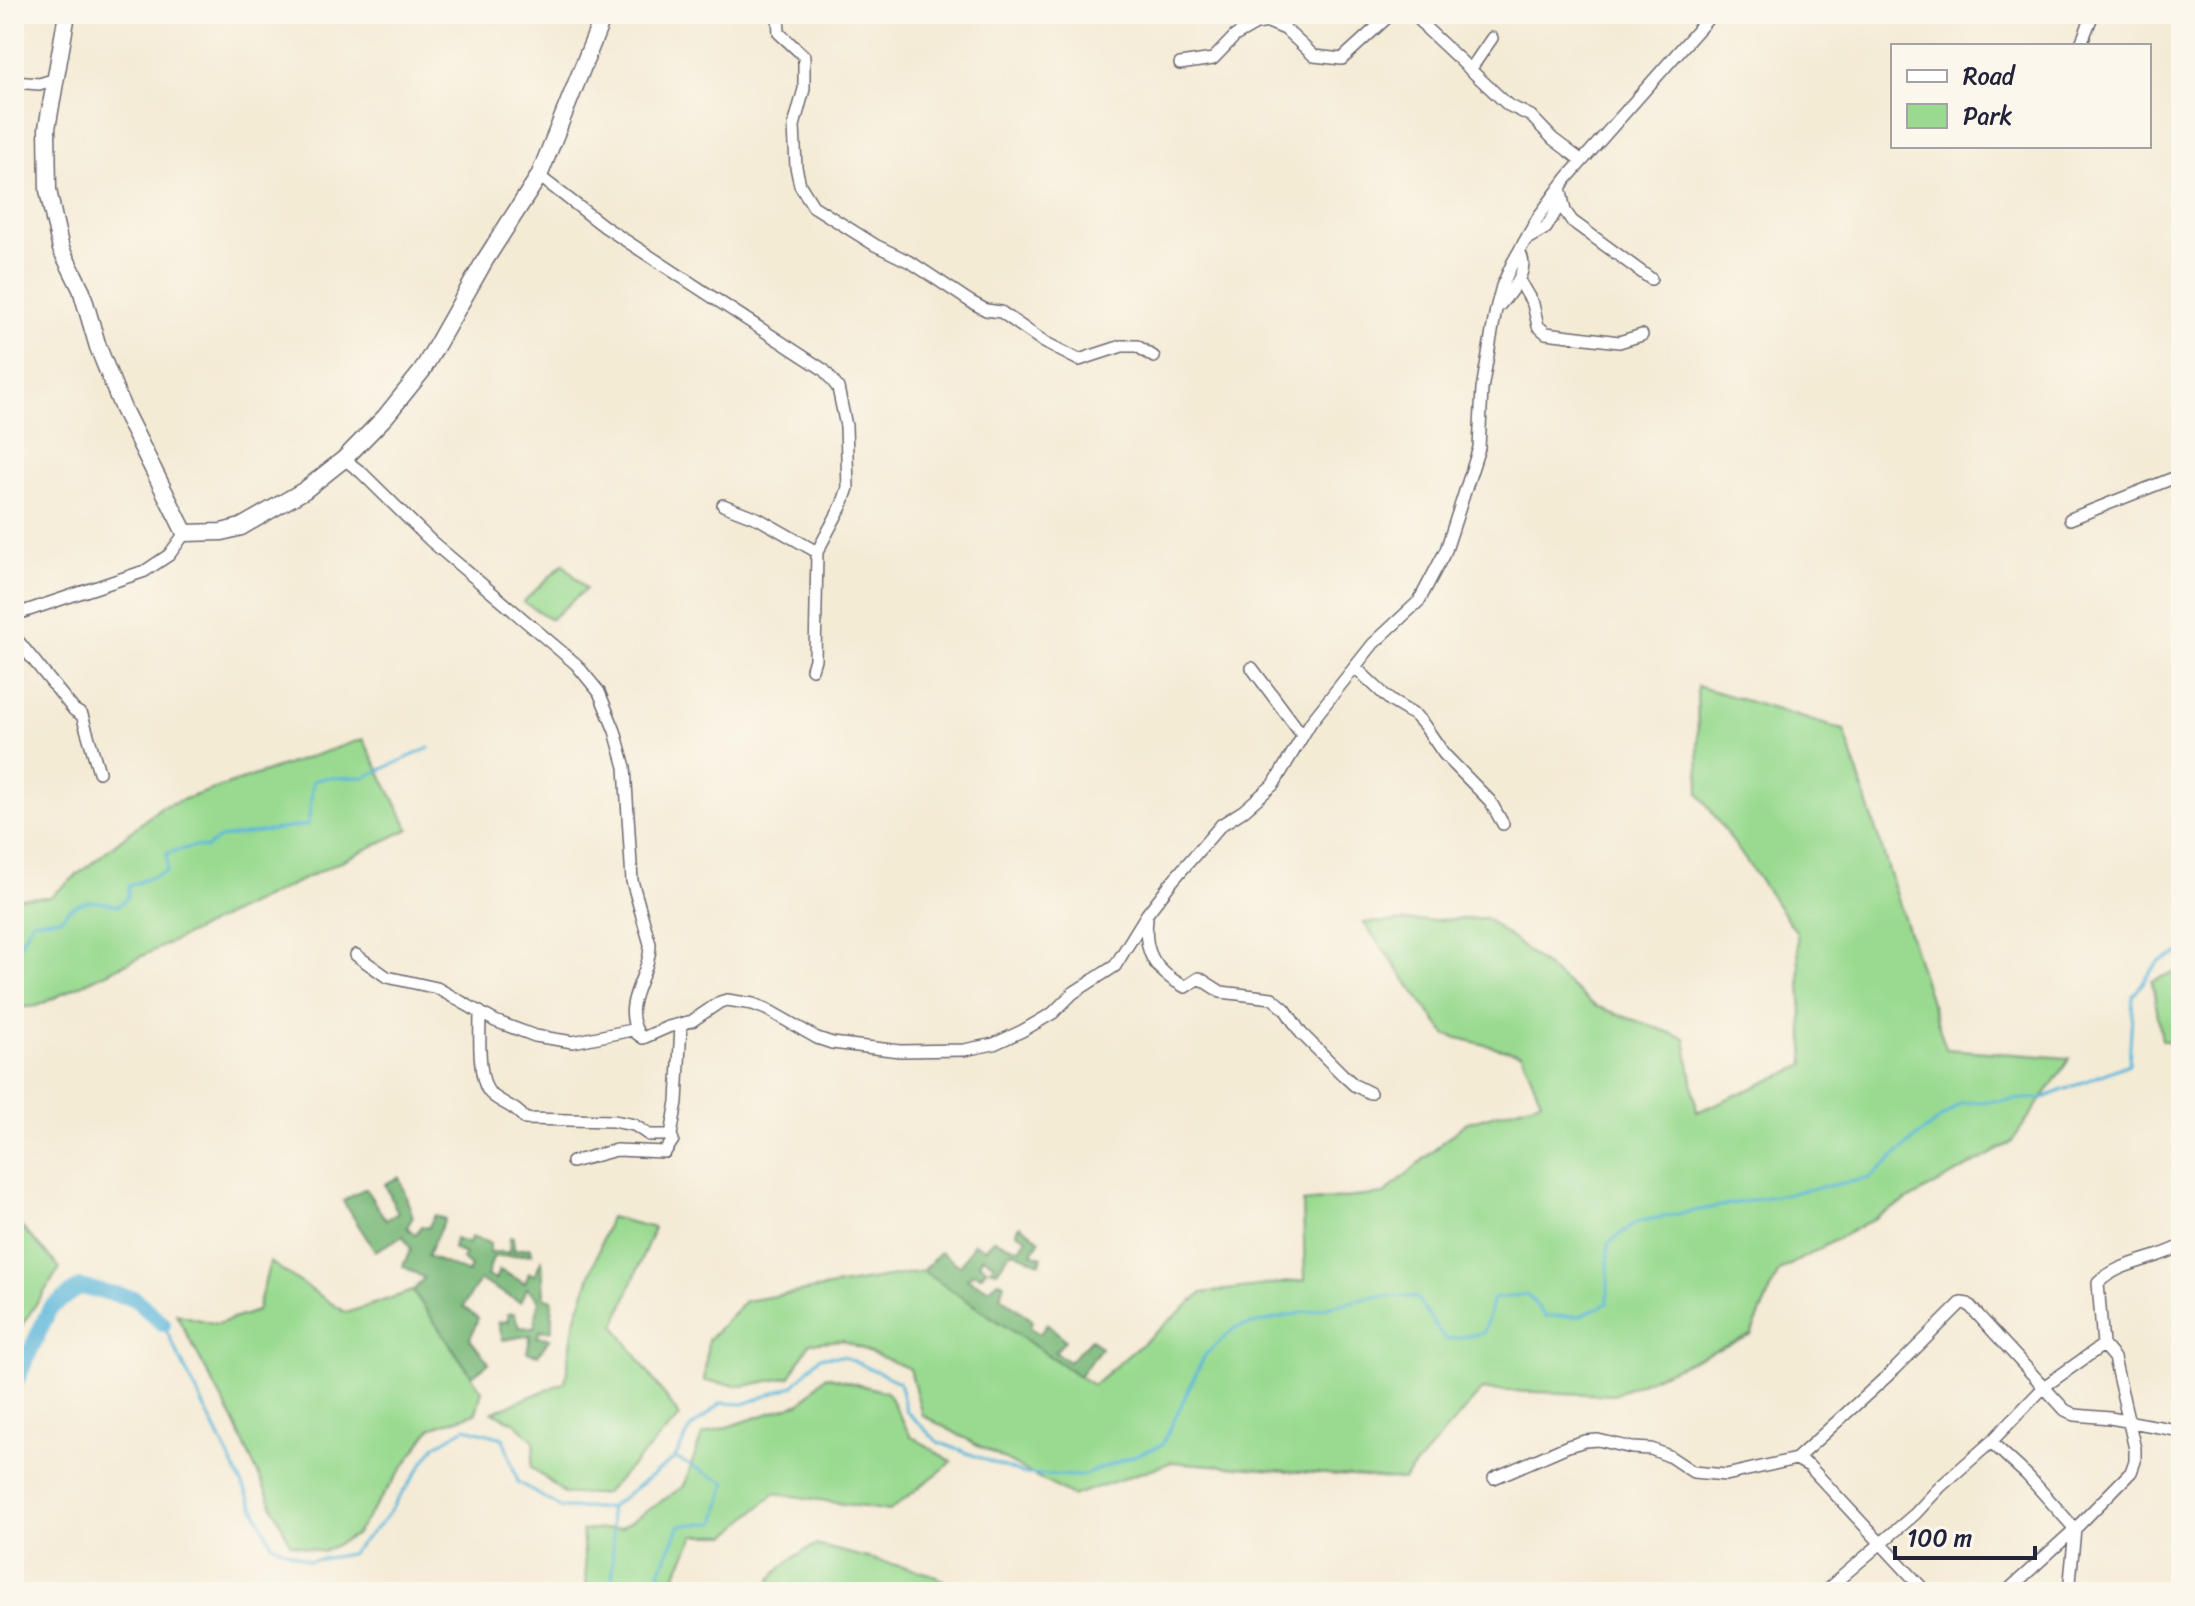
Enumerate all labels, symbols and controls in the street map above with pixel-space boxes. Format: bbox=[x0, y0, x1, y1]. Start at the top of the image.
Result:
legend bbox=[1891, 44, 2151, 148]
text: Road bbox=[1963, 55, 2017, 97]
text: Park bbox=[1963, 95, 2012, 137]
scale bar bbox=[1895, 1510, 2035, 1560]
text: 100 m bbox=[1907, 1517, 1972, 1559]

